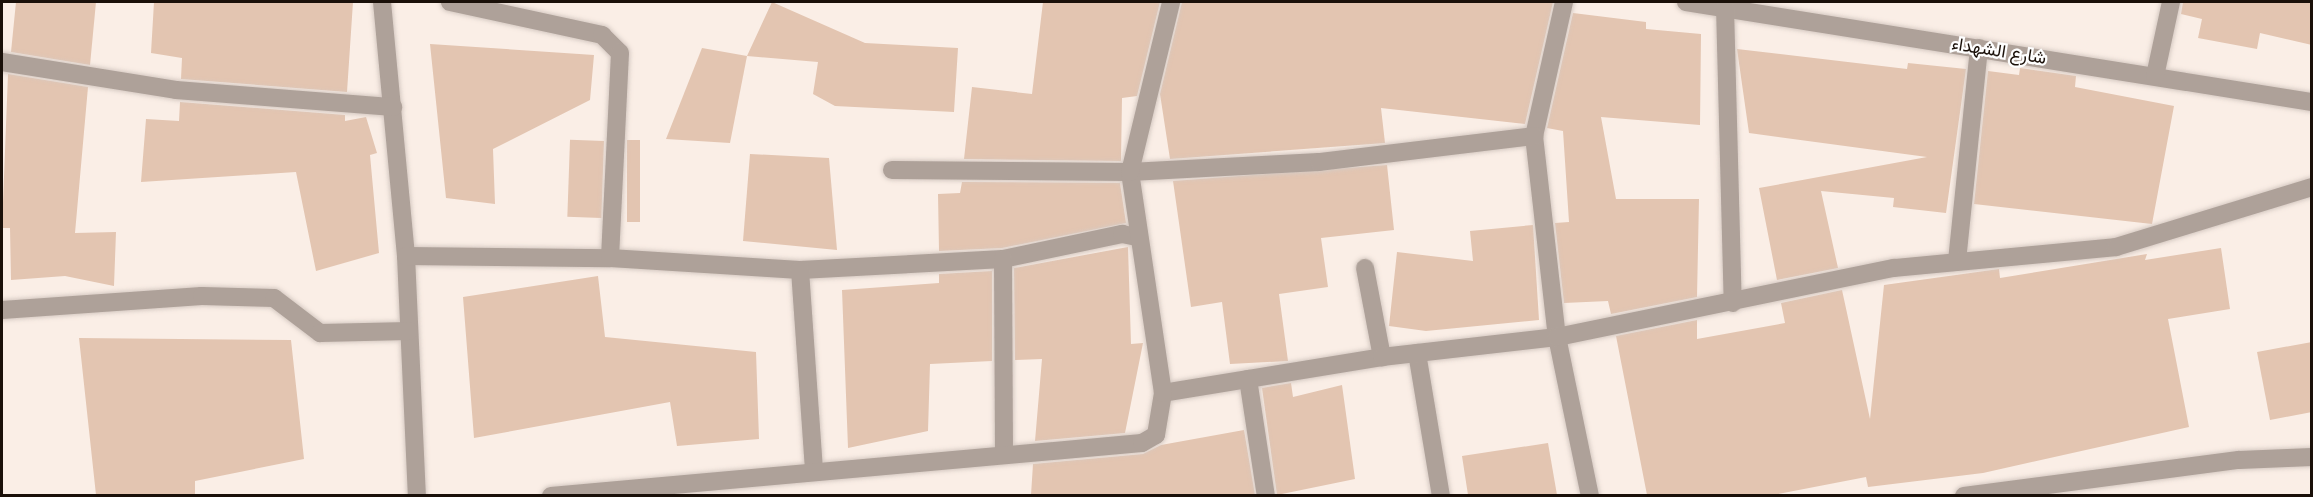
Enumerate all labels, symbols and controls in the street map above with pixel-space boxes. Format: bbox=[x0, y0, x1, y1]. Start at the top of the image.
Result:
street label: شارع الشهداء bbox=[1950, 33, 2048, 69]

